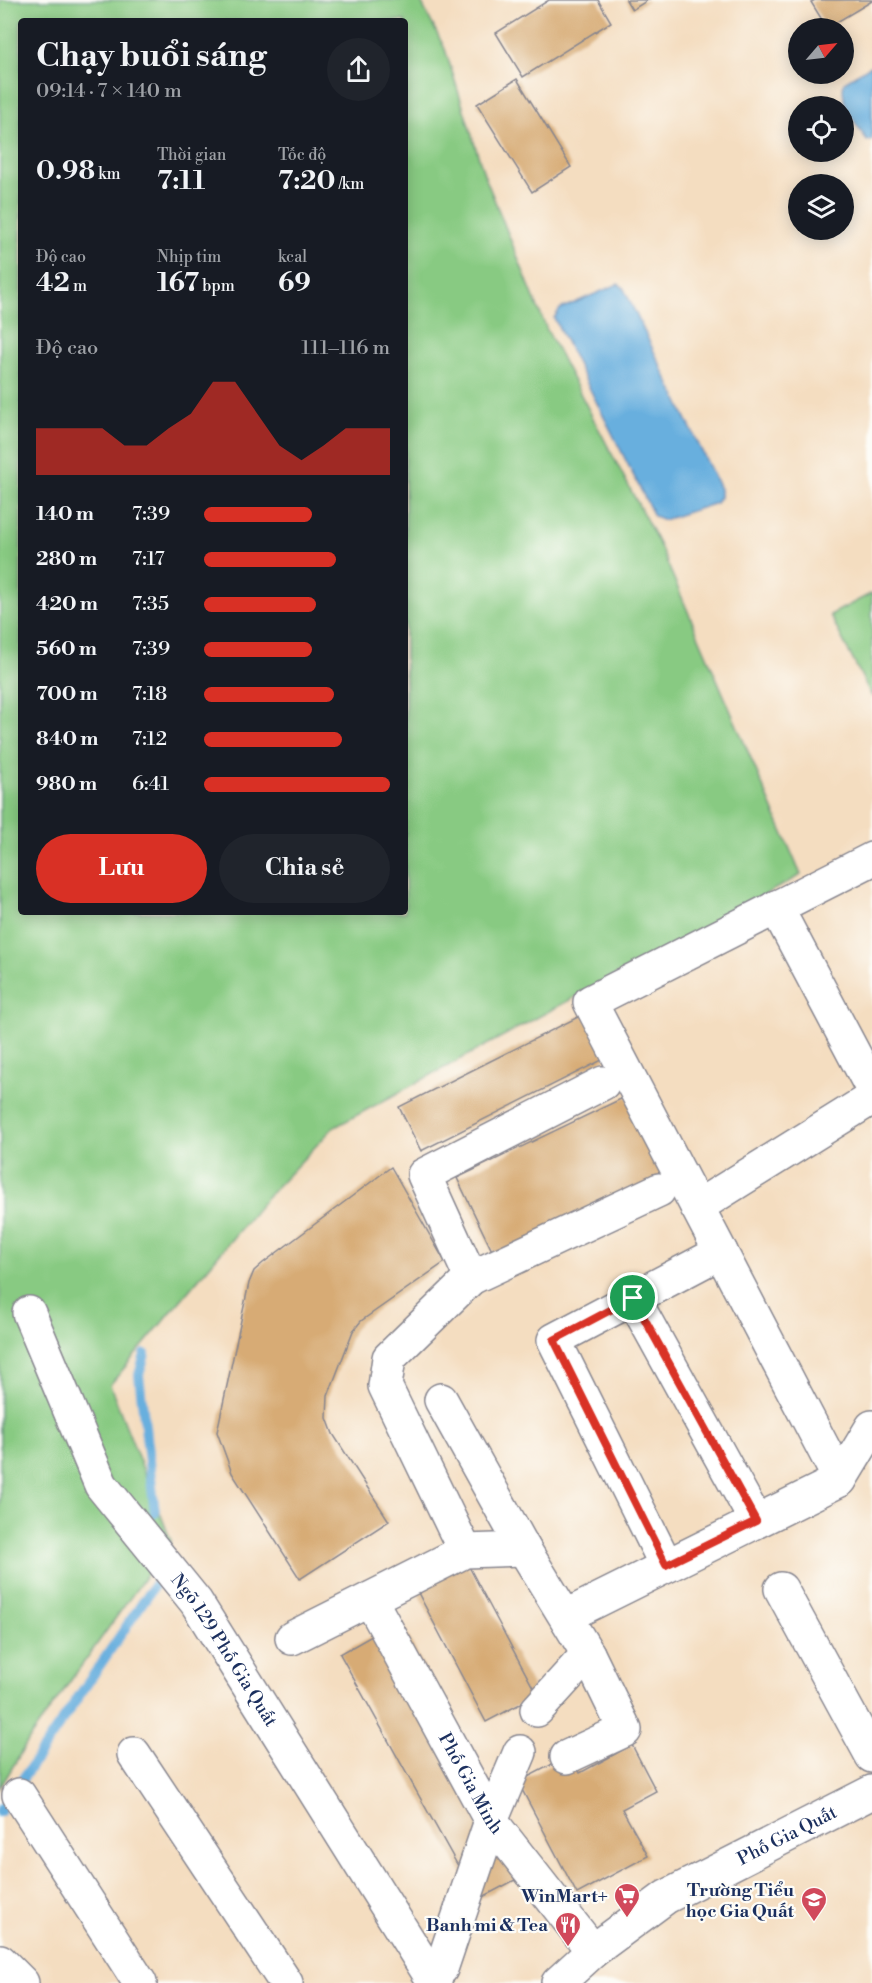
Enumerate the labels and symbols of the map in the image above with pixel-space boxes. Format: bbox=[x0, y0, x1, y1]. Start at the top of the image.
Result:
north arrow bbox=[788, 18, 854, 84]
pin bbox=[607, 1272, 658, 1323]
street label: Ngõ 129 Phố Gia Quất bbox=[166, 1569, 283, 1732]
street label: Phố Gia Minh bbox=[433, 1729, 508, 1839]
street label: Phố Gia Quất bbox=[734, 1801, 841, 1871]
place label: Trường Tiểu học Gia Quất bbox=[685, 1879, 795, 1923]
supermarket icon: WinMart+ bbox=[612, 1881, 642, 1919]
place label: WinMart+ bbox=[520, 1885, 608, 1908]
school or university icon: Trường Tiểu học Gia Quất bbox=[799, 1885, 829, 1923]
restaurant icon: Banh mi & Tea bbox=[553, 1910, 583, 1948]
place label: Banh mi & Tea bbox=[426, 1914, 548, 1937]

